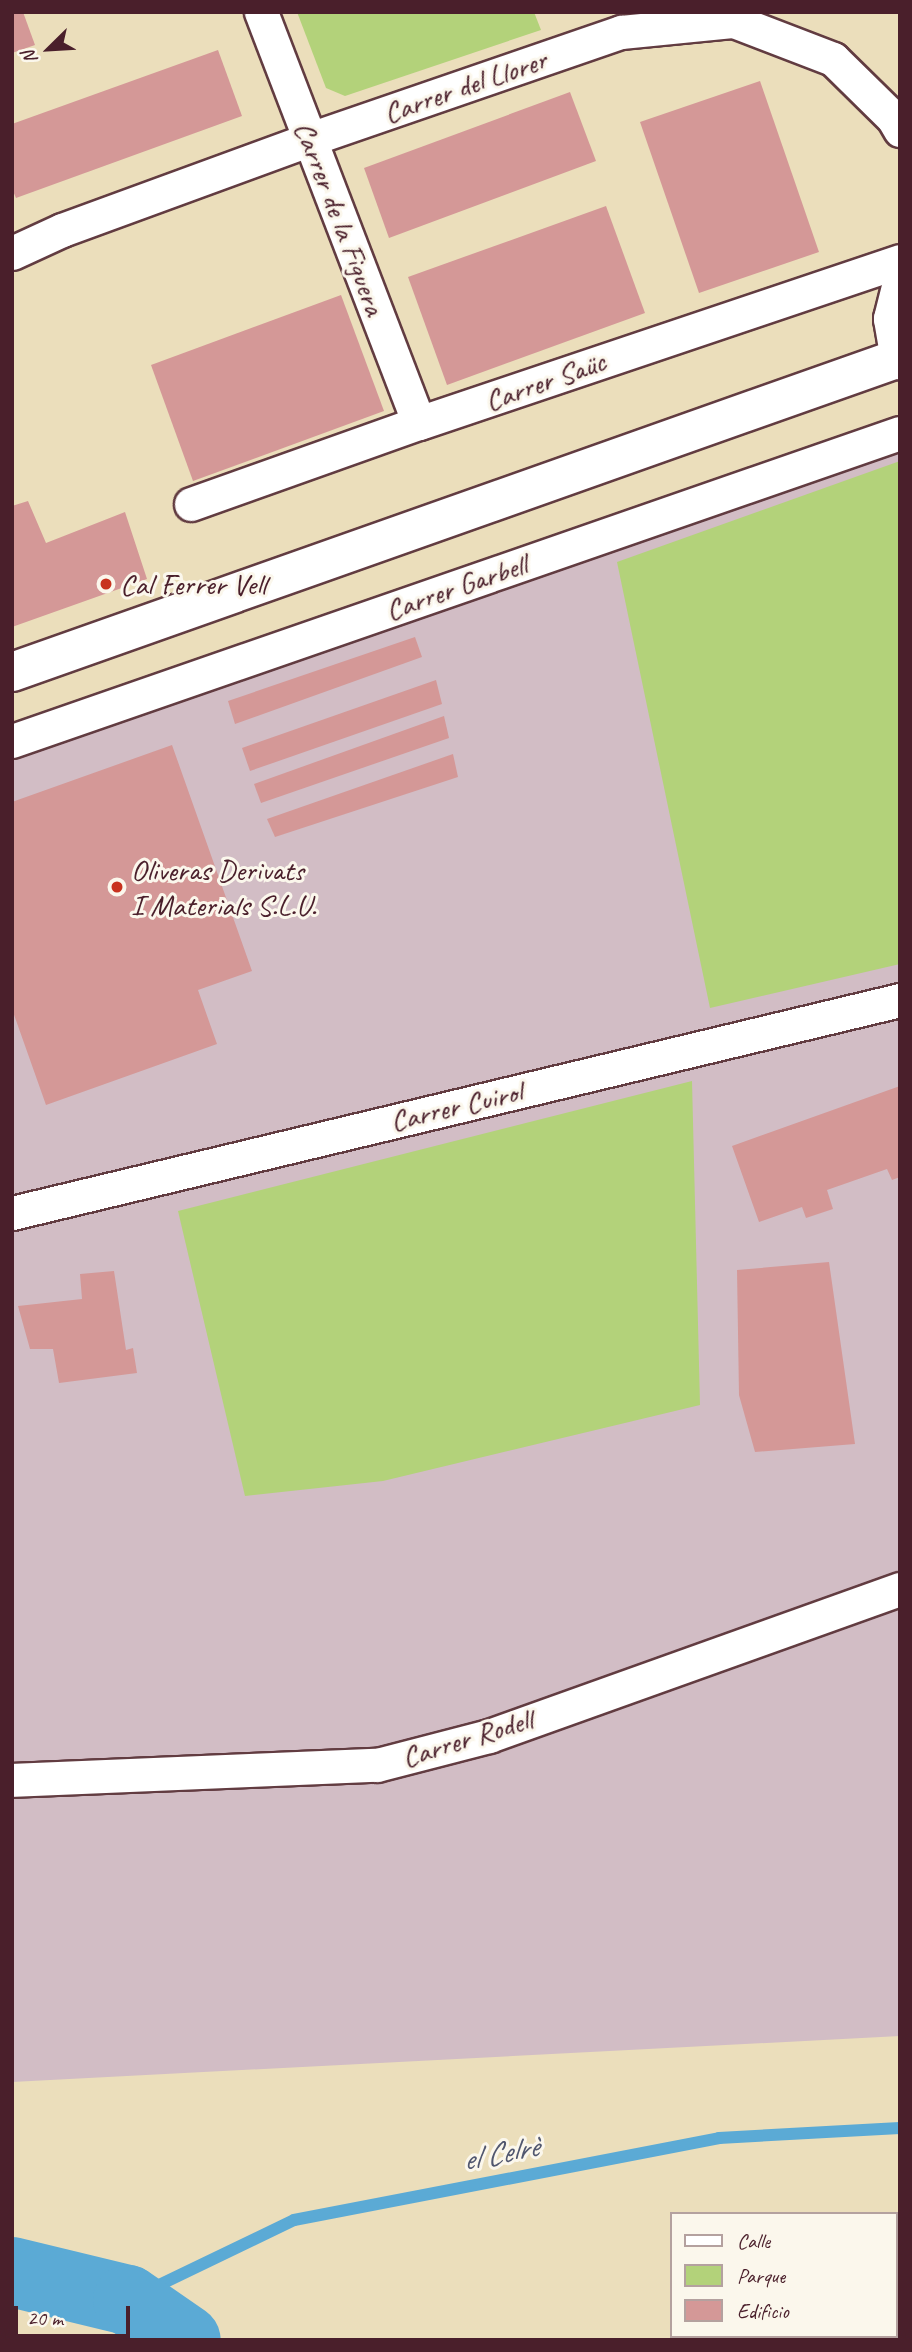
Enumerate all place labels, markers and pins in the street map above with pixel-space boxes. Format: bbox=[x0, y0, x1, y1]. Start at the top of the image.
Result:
place label: Cal Ferrer Vell bbox=[120, 566, 266, 602]
marker: Cal Ferrer Vell bbox=[98, 576, 114, 592]
place label: Oliveras Derivats I Materials S.L.U. bbox=[131, 852, 316, 922]
marker: Oliveras Derivats I Materials S.L.U. bbox=[109, 879, 125, 895]

